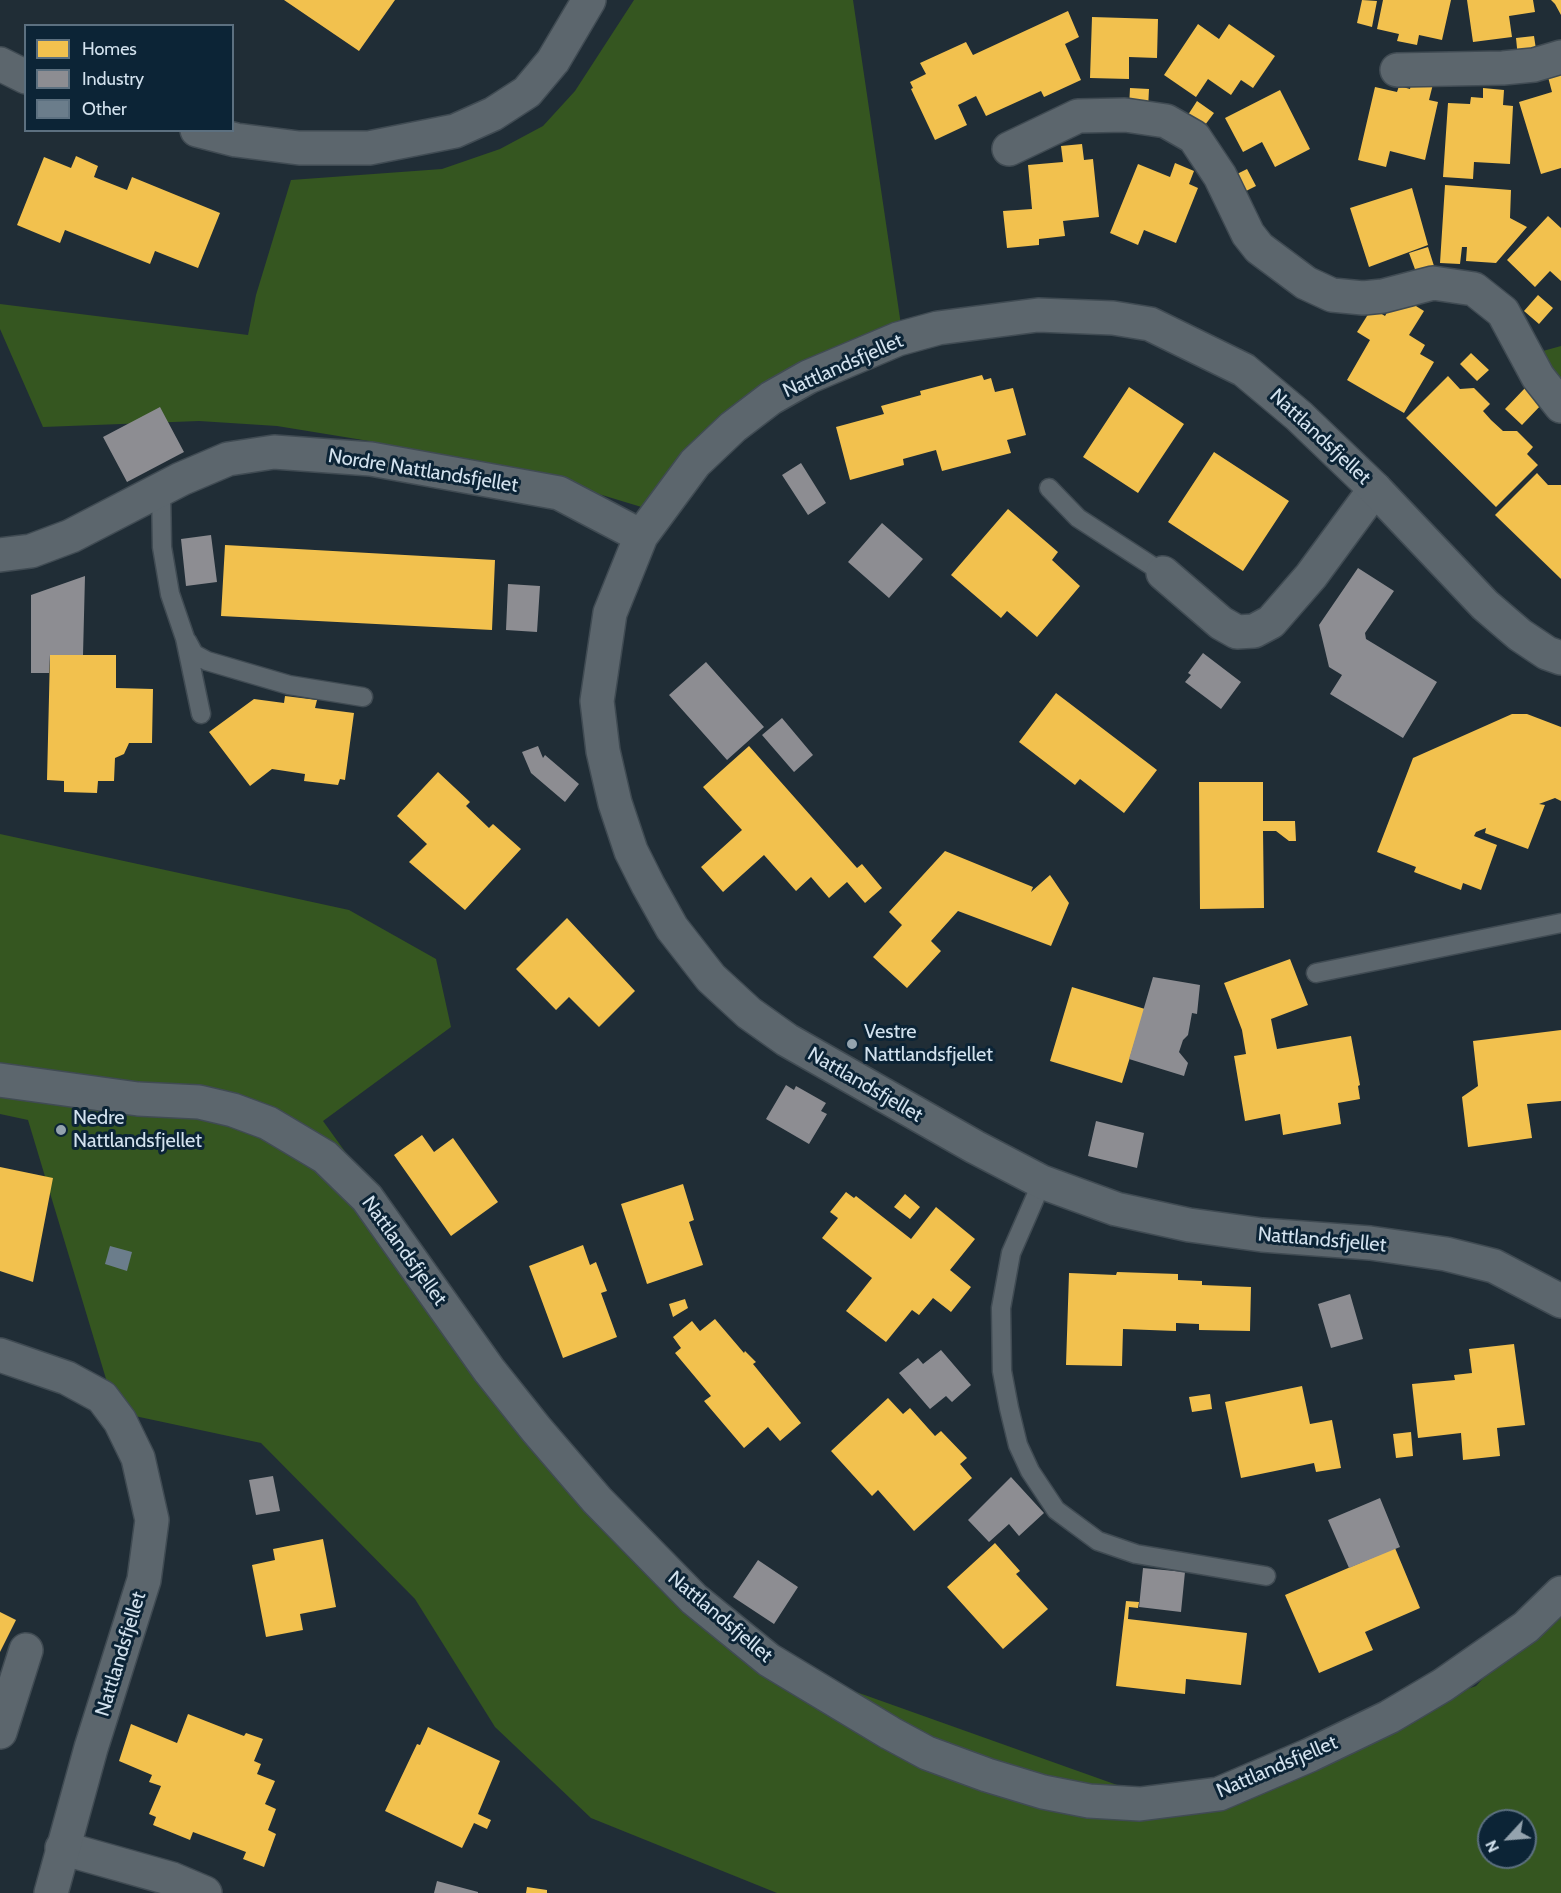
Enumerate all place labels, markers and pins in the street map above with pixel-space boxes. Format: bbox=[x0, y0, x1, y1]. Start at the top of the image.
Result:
place label: Vestre Nattlandsfjellet bbox=[864, 1020, 993, 1067]
marker: Vestre Nattlandsfjellet bbox=[845, 1037, 859, 1051]
place label: Nedre Nattlandsfjellet bbox=[73, 1106, 202, 1153]
marker: Nedre Nattlandsfjellet bbox=[54, 1123, 68, 1137]

